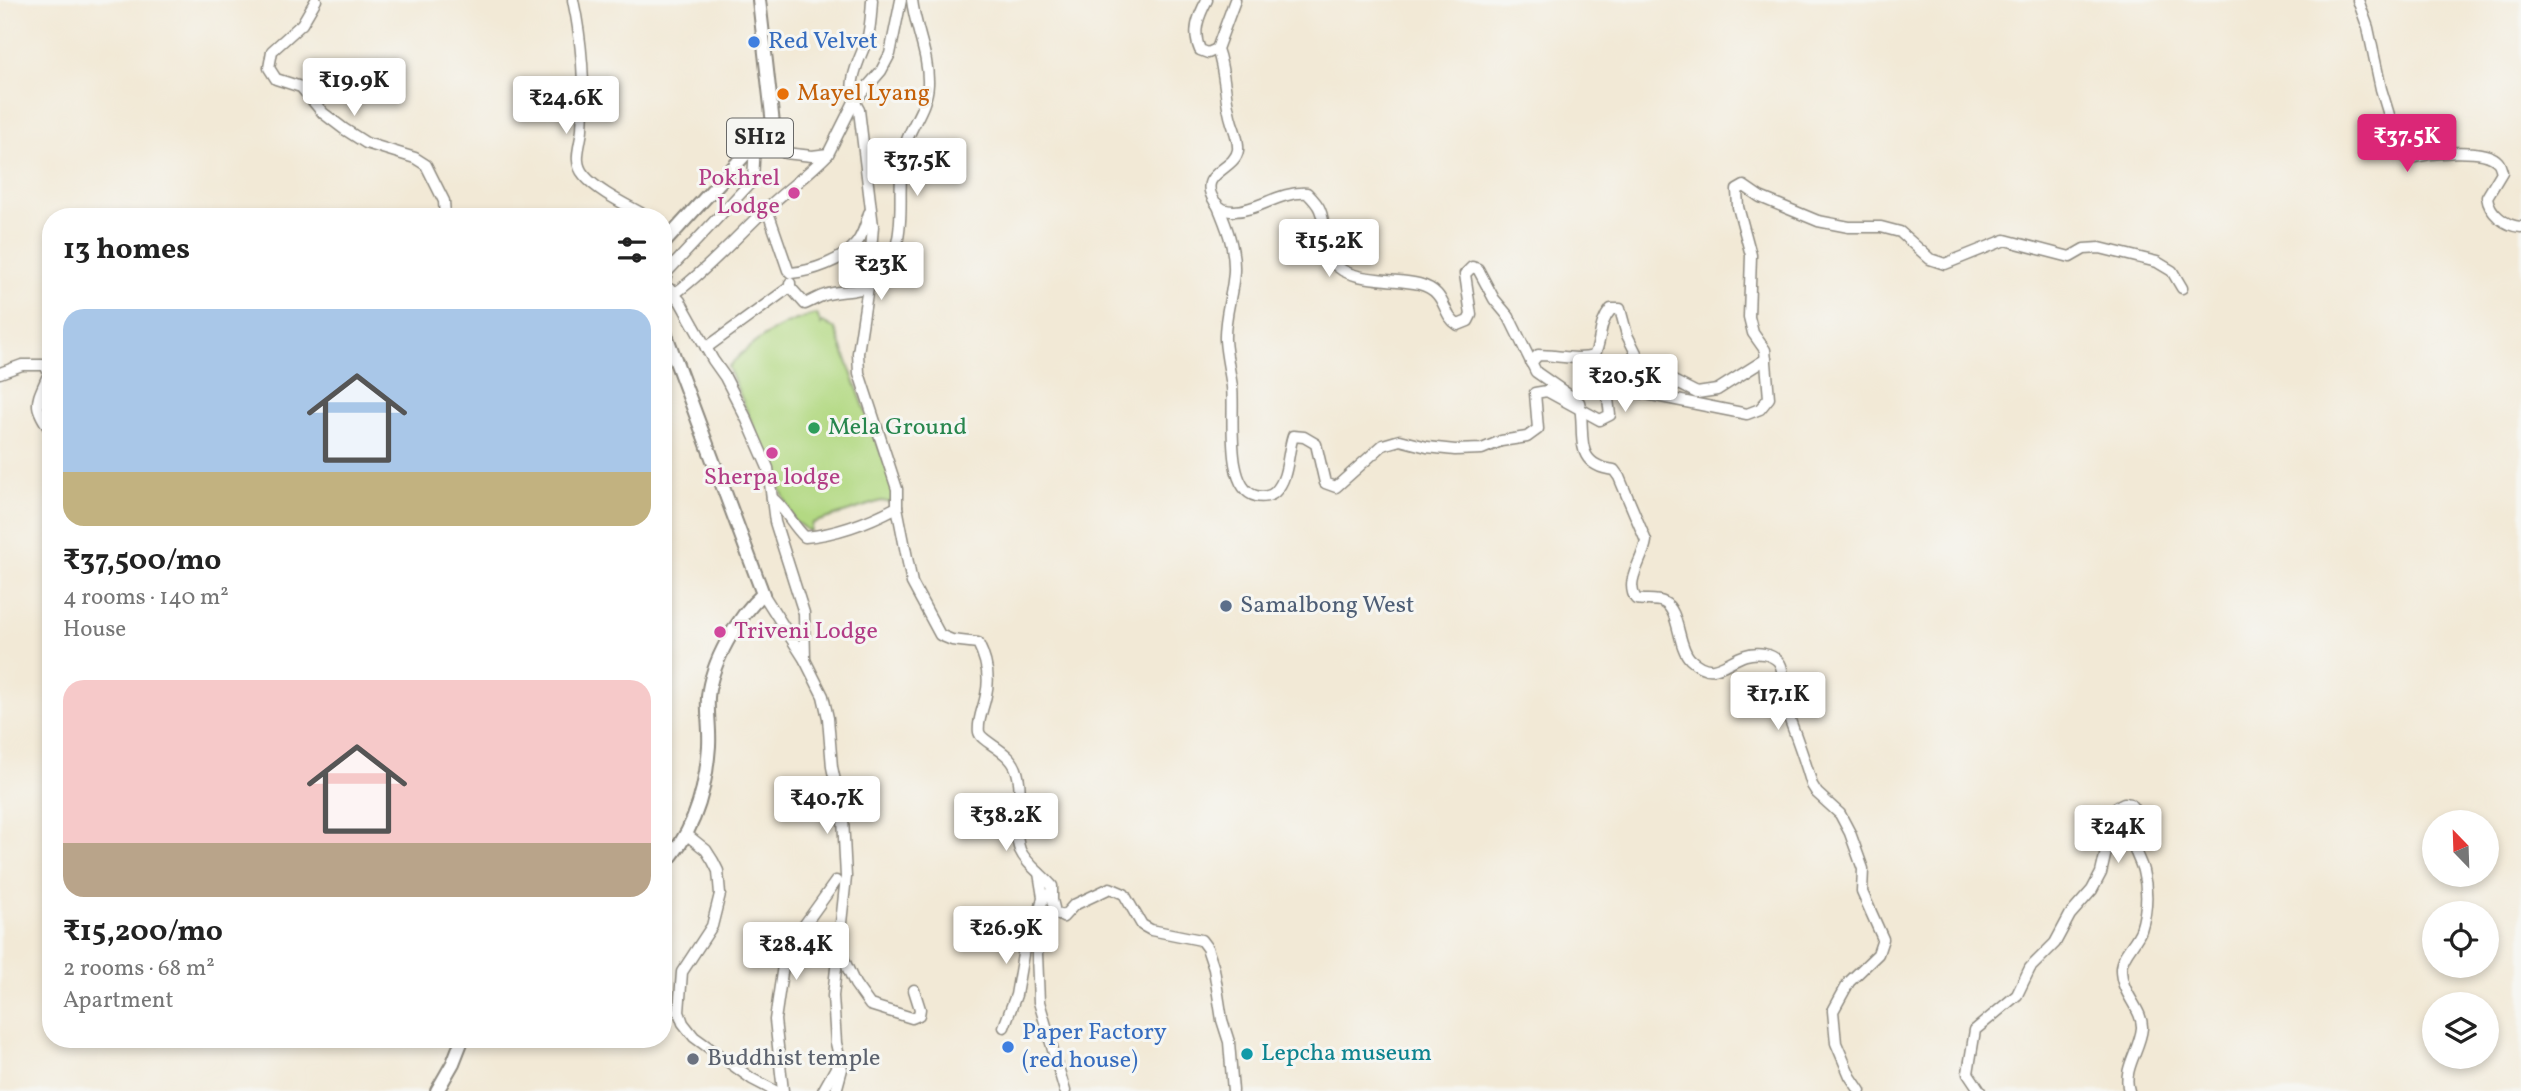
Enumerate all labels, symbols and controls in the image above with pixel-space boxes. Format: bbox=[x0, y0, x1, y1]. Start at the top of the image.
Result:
place label: Red Velvet bbox=[768, 25, 878, 59]
marker: Red Velvet bbox=[746, 34, 762, 50]
pin: ₹19.9K bbox=[297, 58, 411, 118]
text: ₹19.9K bbox=[319, 65, 389, 97]
pin: ₹24.6K bbox=[509, 76, 623, 136]
place label: Mayel Lyang bbox=[797, 77, 930, 111]
text: ₹24.6K bbox=[529, 83, 603, 115]
marker: Mayel Lyang bbox=[775, 86, 791, 102]
pin: ₹37.5K bbox=[2350, 114, 2464, 174]
road number: SH12 bbox=[727, 119, 793, 158]
text: ₹37.5K bbox=[2373, 121, 2441, 153]
pin: ₹37.5K bbox=[860, 138, 974, 198]
text: ₹37.5K bbox=[883, 145, 951, 177]
place label: Pokhrel Lodge bbox=[698, 162, 780, 224]
marker: Pokhrel Lodge bbox=[786, 185, 802, 201]
pin: ₹15.2K bbox=[1272, 219, 1386, 279]
text: ₹15.2K bbox=[1295, 226, 1363, 258]
text: 13 homes bbox=[63, 229, 190, 271]
icon: filters bbox=[613, 231, 651, 269]
pin: ₹23K bbox=[840, 243, 922, 302]
text: ₹23K bbox=[855, 249, 907, 281]
pin: ₹20.5K bbox=[1568, 354, 1682, 414]
icon: home bbox=[294, 355, 420, 481]
text: ₹20.5K bbox=[1589, 361, 1661, 393]
place label: Mela Ground bbox=[828, 411, 967, 445]
marker: Mela Ground bbox=[806, 420, 822, 436]
marker: Sherpa lodge bbox=[764, 445, 780, 461]
place label: Sherpa lodge bbox=[704, 461, 840, 495]
text: ₹37,500/mo bbox=[63, 540, 221, 582]
text: 4 rooms · 140 m² bbox=[63, 582, 229, 614]
place label: Samalbong West bbox=[1240, 589, 1414, 623]
marker: Samalbong West bbox=[1218, 598, 1234, 614]
text: House bbox=[63, 614, 126, 646]
place label: Triveni Lodge bbox=[734, 615, 878, 649]
marker: Triveni Lodge bbox=[712, 624, 728, 640]
pin: ₹17.1K bbox=[1721, 672, 1835, 732]
text: ₹17.1K bbox=[1746, 679, 1810, 711]
icon: home bbox=[294, 726, 420, 852]
pin: ₹40.7K bbox=[770, 776, 884, 836]
text: ₹40.7K bbox=[790, 783, 864, 815]
pin: ₹38.2K bbox=[949, 794, 1063, 853]
text: ₹38.2K bbox=[970, 800, 1042, 832]
pin: ₹24K bbox=[2077, 806, 2159, 865]
north arrow bbox=[2422, 810, 2499, 887]
map controls bbox=[2422, 810, 2499, 1069]
text: ₹24K bbox=[2091, 812, 2146, 844]
button: locate bbox=[2422, 901, 2499, 978]
pin: ₹26.9K bbox=[949, 906, 1063, 966]
text: ₹15,200/mo bbox=[63, 911, 223, 953]
text: ₹26.9K bbox=[969, 913, 1043, 945]
pin: ₹28.4K bbox=[739, 922, 853, 982]
text: ₹28.4K bbox=[759, 929, 833, 961]
text: 2 rooms · 68 m² bbox=[63, 953, 215, 985]
text: Apartment bbox=[63, 985, 174, 1017]
button: layers bbox=[2422, 992, 2499, 1069]
place label: Paper Factory (red house) bbox=[1022, 1016, 1167, 1078]
place label: Lepcha museum bbox=[1261, 1037, 1432, 1071]
marker: Paper Factory (red house) bbox=[1000, 1039, 1016, 1055]
place label: Buddhist temple bbox=[707, 1042, 880, 1076]
marker: Lepcha museum bbox=[1239, 1046, 1255, 1062]
marker: Buddhist temple bbox=[685, 1051, 701, 1067]

